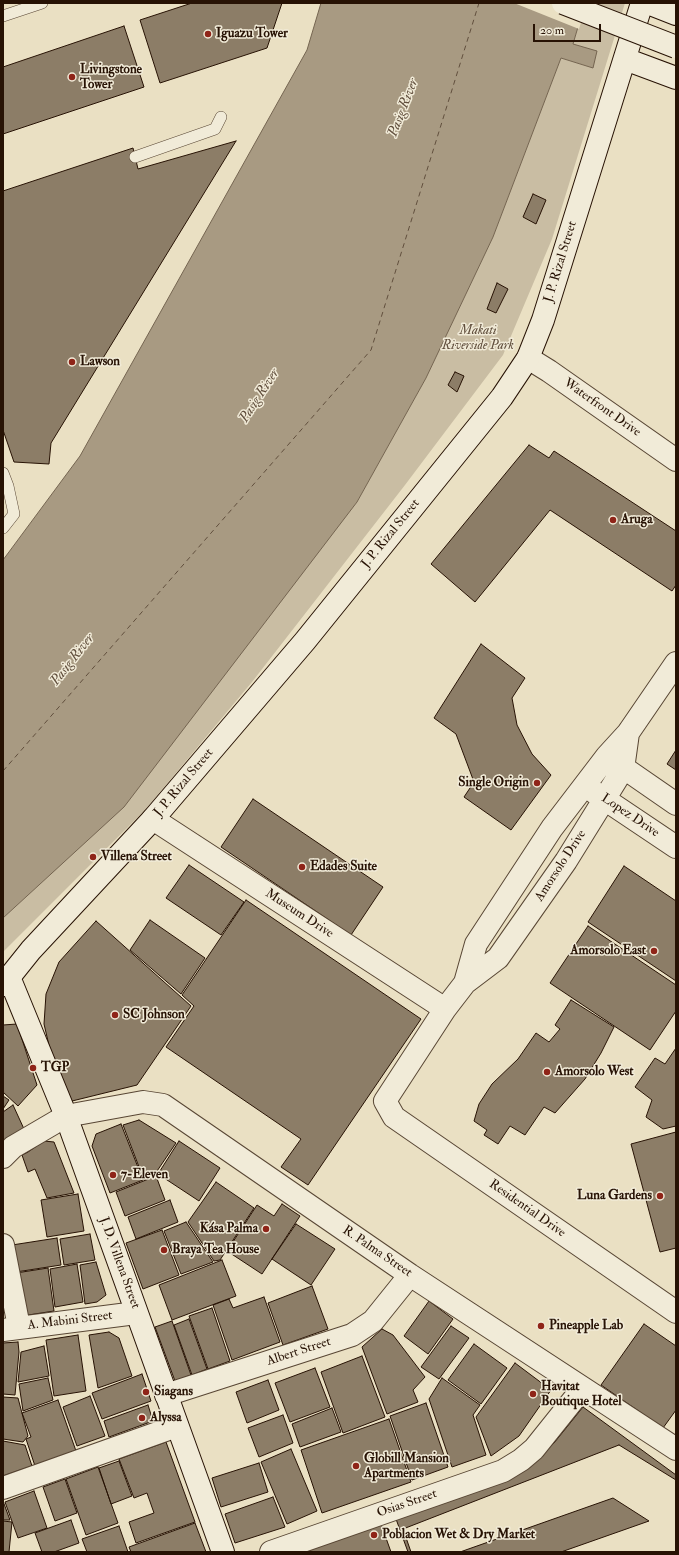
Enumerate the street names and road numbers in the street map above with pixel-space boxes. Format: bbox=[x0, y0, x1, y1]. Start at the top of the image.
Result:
street label: J. P. Rizal Street bbox=[541, 219, 581, 305]
street label: Waterfront Drive bbox=[560, 376, 644, 440]
street label: J. P. Rizal Street bbox=[358, 496, 424, 572]
street label: J. P. Rizal Street bbox=[151, 746, 217, 820]
street label: Lopez Drive bbox=[598, 791, 662, 841]
street label: Amorsolo Drive bbox=[532, 827, 590, 905]
street label: Museum Drive bbox=[262, 886, 336, 942]
street label: Residential Drive bbox=[486, 1177, 568, 1241]
street label: J. D. Villena Street bbox=[95, 1215, 143, 1311]
street label: R. Palma Street bbox=[339, 1223, 415, 1281]
street label: A. Mabini Street bbox=[27, 1308, 113, 1334]
street label: Albert Street bbox=[265, 1334, 333, 1370]
street label: Osias Street bbox=[375, 1486, 439, 1522]

